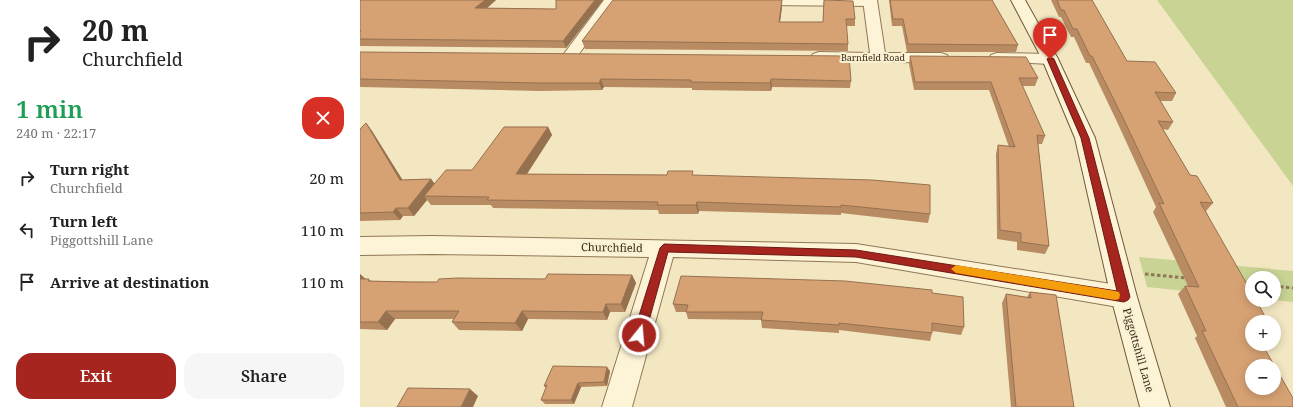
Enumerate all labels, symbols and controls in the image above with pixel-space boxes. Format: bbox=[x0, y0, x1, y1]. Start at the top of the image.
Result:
text: 20 m bbox=[82, 11, 149, 49]
icon: right bbox=[16, 16, 68, 68]
pin bbox=[1033, 18, 1067, 59]
icon: arrive bbox=[1039, 24, 1061, 46]
text: Churchfield bbox=[82, 47, 183, 71]
street label: Barnfield Road bbox=[841, 51, 906, 64]
text: 1 min bbox=[16, 92, 83, 125]
button: close bbox=[302, 97, 344, 139]
text: 240 m · 22:17 bbox=[16, 124, 96, 142]
text: Turn right bbox=[50, 159, 129, 179]
icon: right bbox=[16, 167, 38, 189]
text: 20 m bbox=[309, 168, 344, 188]
text: Churchfield bbox=[50, 179, 123, 197]
text: Turn left bbox=[50, 211, 118, 231]
icon: left bbox=[16, 219, 38, 241]
text: 110 m bbox=[301, 220, 344, 240]
text: Piggottshill Lane bbox=[50, 231, 153, 249]
street label: Churchfield bbox=[581, 239, 643, 255]
icon: arrive bbox=[16, 271, 38, 293]
map controls bbox=[1245, 271, 1281, 395]
button: search bbox=[1245, 271, 1281, 307]
text: Arrive at destination bbox=[50, 272, 209, 292]
text: 110 m bbox=[301, 272, 344, 292]
street label: Piggottshill Lane bbox=[1120, 306, 1158, 394]
position arrow bbox=[618, 314, 660, 356]
button: + bbox=[1245, 315, 1281, 351]
button: Exit bbox=[16, 353, 176, 399]
button: Share bbox=[184, 353, 344, 399]
button: − bbox=[1245, 359, 1281, 395]

